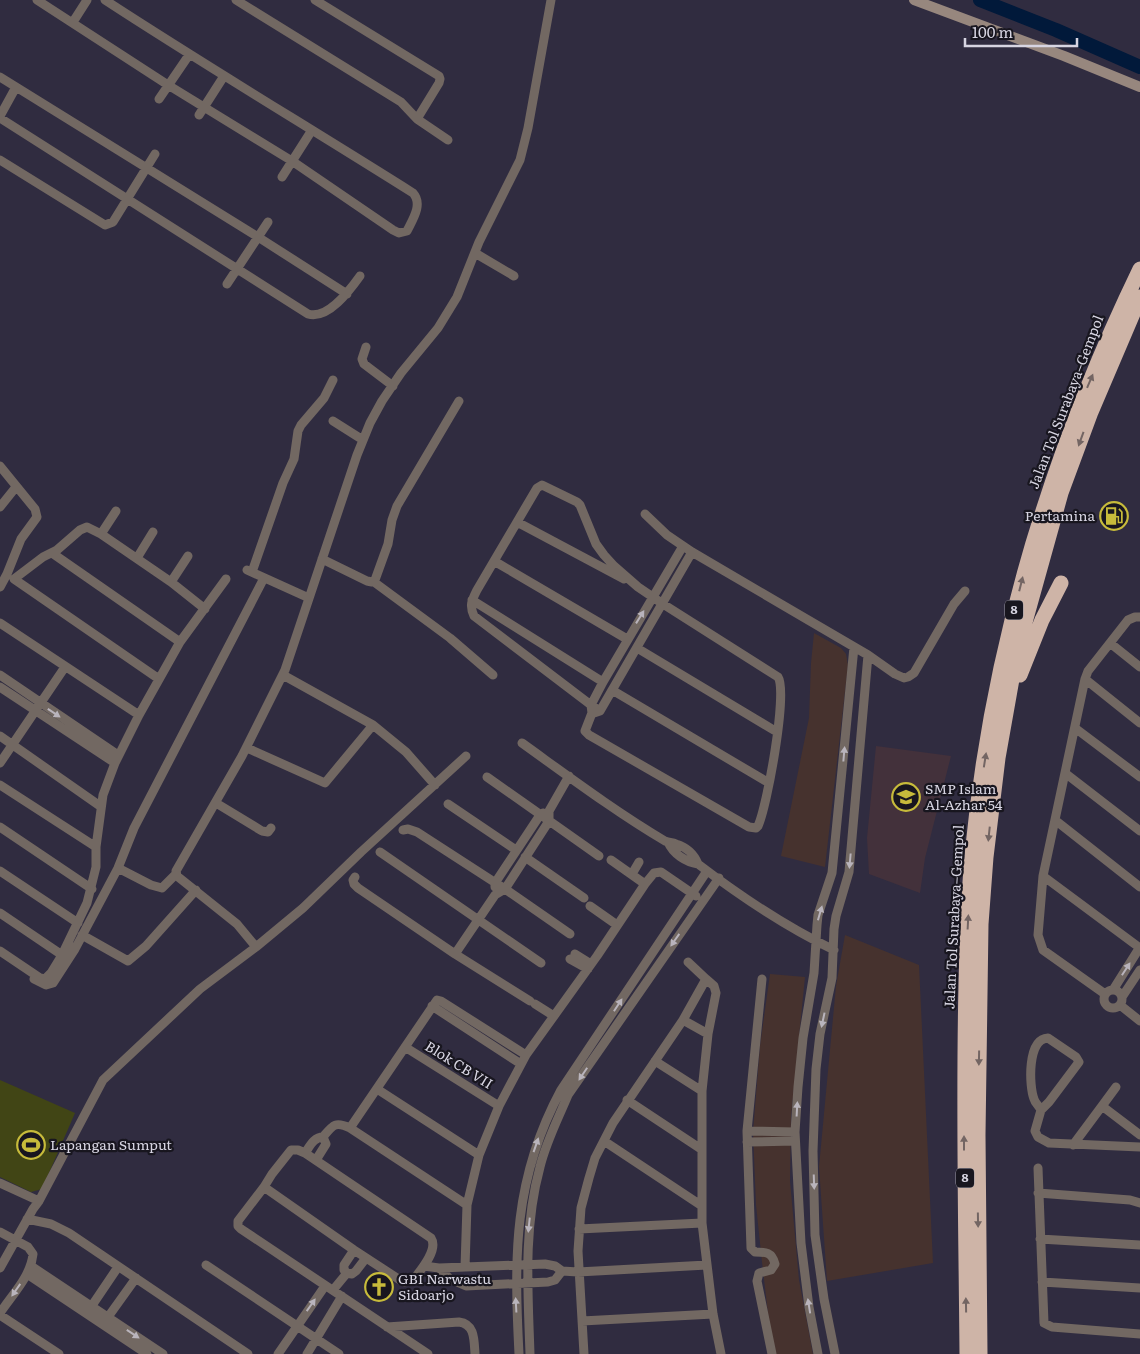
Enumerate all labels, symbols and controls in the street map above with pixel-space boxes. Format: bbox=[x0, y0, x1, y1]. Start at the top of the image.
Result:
scale bar bbox=[965, 15, 1078, 47]
text: 100 m bbox=[972, 20, 1013, 43]
street label: Jalan Tol Surabaya–Gempol bbox=[1023, 312, 1108, 491]
one-way arrow bbox=[1087, 373, 1094, 388]
one-way arrow bbox=[1077, 432, 1085, 447]
fuel station icon: Pertamina bbox=[1099, 501, 1129, 531]
place label: Pertamina bbox=[1025, 505, 1095, 525]
one-way arrow bbox=[1017, 576, 1025, 592]
road number: 8 bbox=[1005, 600, 1023, 620]
one-way arrow bbox=[636, 611, 645, 624]
one-way arrow bbox=[48, 708, 61, 717]
one-way arrow bbox=[840, 745, 848, 761]
one-way arrow bbox=[981, 752, 989, 768]
place label: SMP Islam Al-Azhar 54 bbox=[925, 778, 1003, 814]
school or university icon: SMP Islam Al-Azhar 54 bbox=[891, 782, 921, 812]
street label: Jalan Tol Surabaya–Gempol bbox=[938, 824, 968, 1010]
one-way arrow bbox=[985, 827, 993, 843]
one-way arrow bbox=[846, 853, 854, 869]
one-way arrow bbox=[816, 906, 824, 921]
one-way arrow bbox=[965, 913, 973, 929]
one-way arrow bbox=[670, 933, 680, 947]
one-way arrow bbox=[1122, 962, 1131, 975]
one-way arrow bbox=[613, 999, 623, 1012]
one-way arrow bbox=[819, 1012, 827, 1028]
street label: Blok CB VII bbox=[422, 1035, 497, 1093]
one-way arrow bbox=[975, 1050, 983, 1066]
one-way arrow bbox=[578, 1067, 588, 1081]
one-way arrow bbox=[793, 1101, 801, 1117]
sports icon: Lapangan Sumput bbox=[16, 1130, 46, 1160]
place label: Lapangan Sumput bbox=[50, 1134, 172, 1154]
one-way arrow bbox=[960, 1135, 968, 1151]
one-way arrow bbox=[533, 1137, 541, 1152]
road number: 8 bbox=[956, 1168, 974, 1188]
one-way arrow bbox=[810, 1174, 818, 1190]
one-way arrow bbox=[974, 1212, 982, 1228]
one-way arrow bbox=[525, 1218, 533, 1234]
place label: GBI Narwastu Sidoarjo bbox=[398, 1268, 491, 1304]
church icon: GBI Narwastu Sidoarjo bbox=[364, 1272, 394, 1302]
one-way arrow bbox=[11, 1283, 21, 1297]
one-way arrow bbox=[512, 1297, 520, 1313]
one-way arrow bbox=[962, 1297, 970, 1313]
one-way arrow bbox=[306, 1298, 316, 1312]
one-way arrow bbox=[804, 1298, 812, 1314]
one-way arrow bbox=[126, 1329, 139, 1339]

